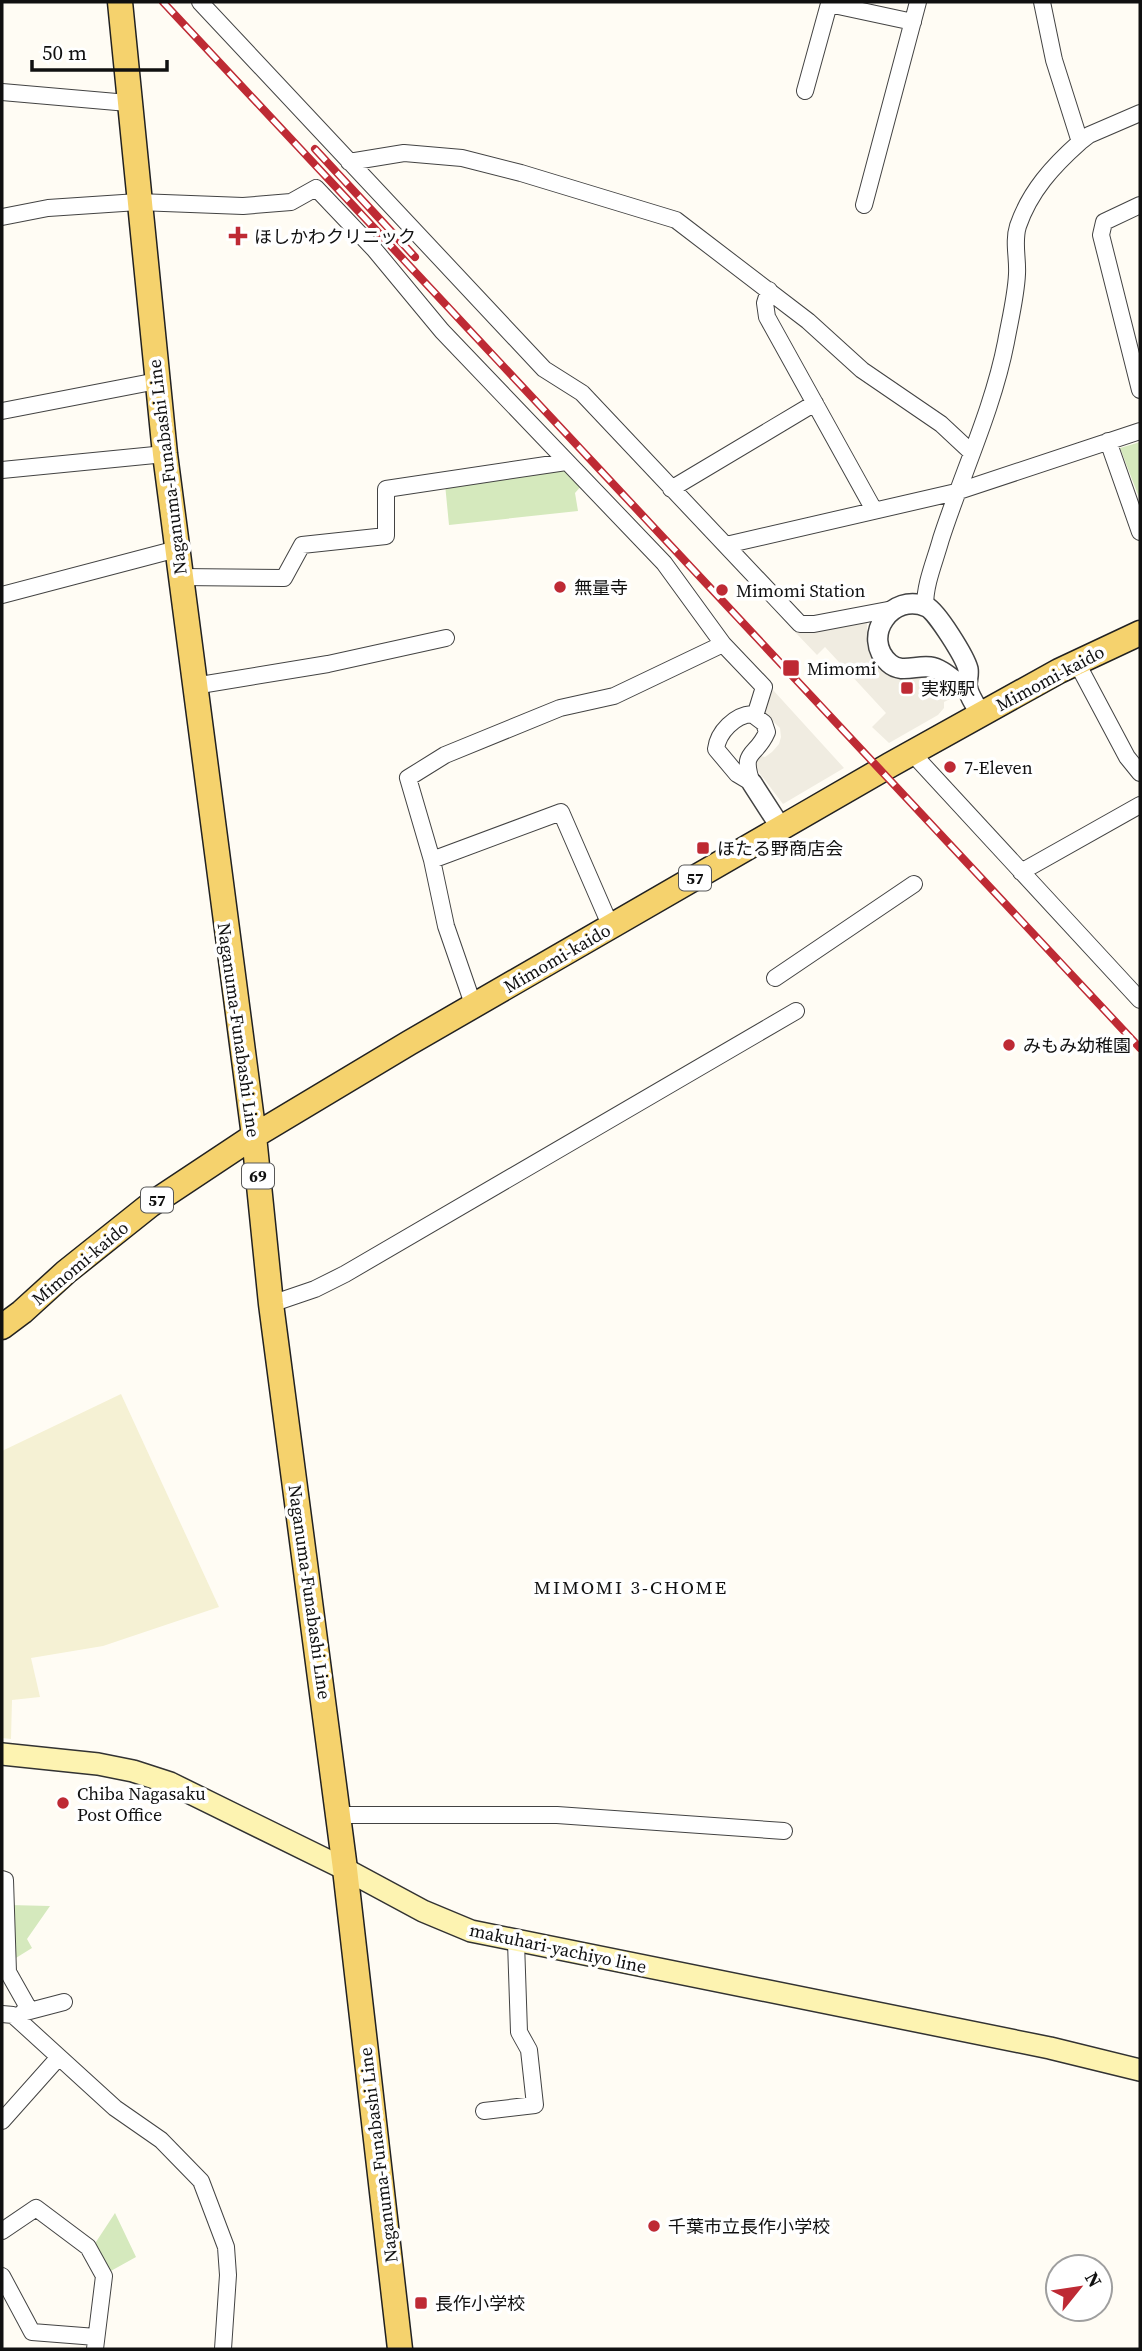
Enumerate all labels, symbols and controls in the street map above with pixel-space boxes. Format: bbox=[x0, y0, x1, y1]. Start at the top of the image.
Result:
scale bar bbox=[32, 28, 166, 72]
text: 50 m bbox=[42, 38, 87, 67]
place label: ほしかわクリニック bbox=[254, 224, 416, 249]
marker: ほしかわクリニック bbox=[228, 226, 248, 246]
street label: Naganuma-Funabashi Line bbox=[141, 358, 193, 576]
place label: 無量寺 bbox=[574, 575, 628, 600]
place label: Mimomi Station bbox=[736, 578, 866, 603]
marker: 無量寺 bbox=[552, 579, 568, 595]
marker: Mimomi Station bbox=[714, 582, 730, 598]
street label: Mimomi-kaido bbox=[991, 639, 1109, 717]
place label: Mimomi bbox=[807, 656, 876, 681]
marker: Mimomi bbox=[781, 658, 801, 678]
place label: 実籾駅 bbox=[921, 676, 975, 701]
marker: 実籾駅 bbox=[899, 680, 915, 696]
place label: 7-Eleven bbox=[964, 755, 1033, 780]
marker: 7-Eleven bbox=[942, 759, 958, 775]
place label: ほたる野商店会 bbox=[717, 836, 843, 861]
marker: ほたる野商店会 bbox=[695, 840, 711, 856]
road number: 57 bbox=[679, 866, 711, 890]
street label: Mimomi-kaido bbox=[499, 917, 615, 999]
street label: Naganuma-Funabashi Line bbox=[212, 921, 266, 1139]
place label: みもみ幼稚園 bbox=[1023, 1033, 1131, 1058]
marker: みもみ幼稚園 bbox=[1001, 1037, 1017, 1053]
road number: 69 bbox=[242, 1164, 274, 1188]
road number: 57 bbox=[141, 1188, 173, 1212]
street label: Mimomi-kaido bbox=[26, 1215, 134, 1311]
street label: Naganuma-Funabashi Line bbox=[283, 1483, 337, 1701]
district label: MIMOMI 3-CHOME bbox=[534, 1574, 728, 1600]
place label: Chiba Nagasaku Post Office bbox=[77, 1781, 206, 1827]
marker: Chiba Nagasaku Post Office bbox=[55, 1795, 71, 1811]
street label: makuhari-yachiyo line bbox=[467, 1917, 649, 1979]
street label: Naganuma-Funabashi Line bbox=[352, 2046, 404, 2264]
place label: 千葉市立長作小学校 bbox=[668, 2214, 830, 2239]
marker: 千葉市立長作小学校 bbox=[646, 2218, 662, 2234]
north arrow bbox=[1044, 2253, 1114, 2323]
text: N bbox=[1079, 2267, 1109, 2292]
place label: 長作小学校 bbox=[435, 2291, 525, 2316]
marker: 長作小学校 bbox=[413, 2295, 429, 2311]

